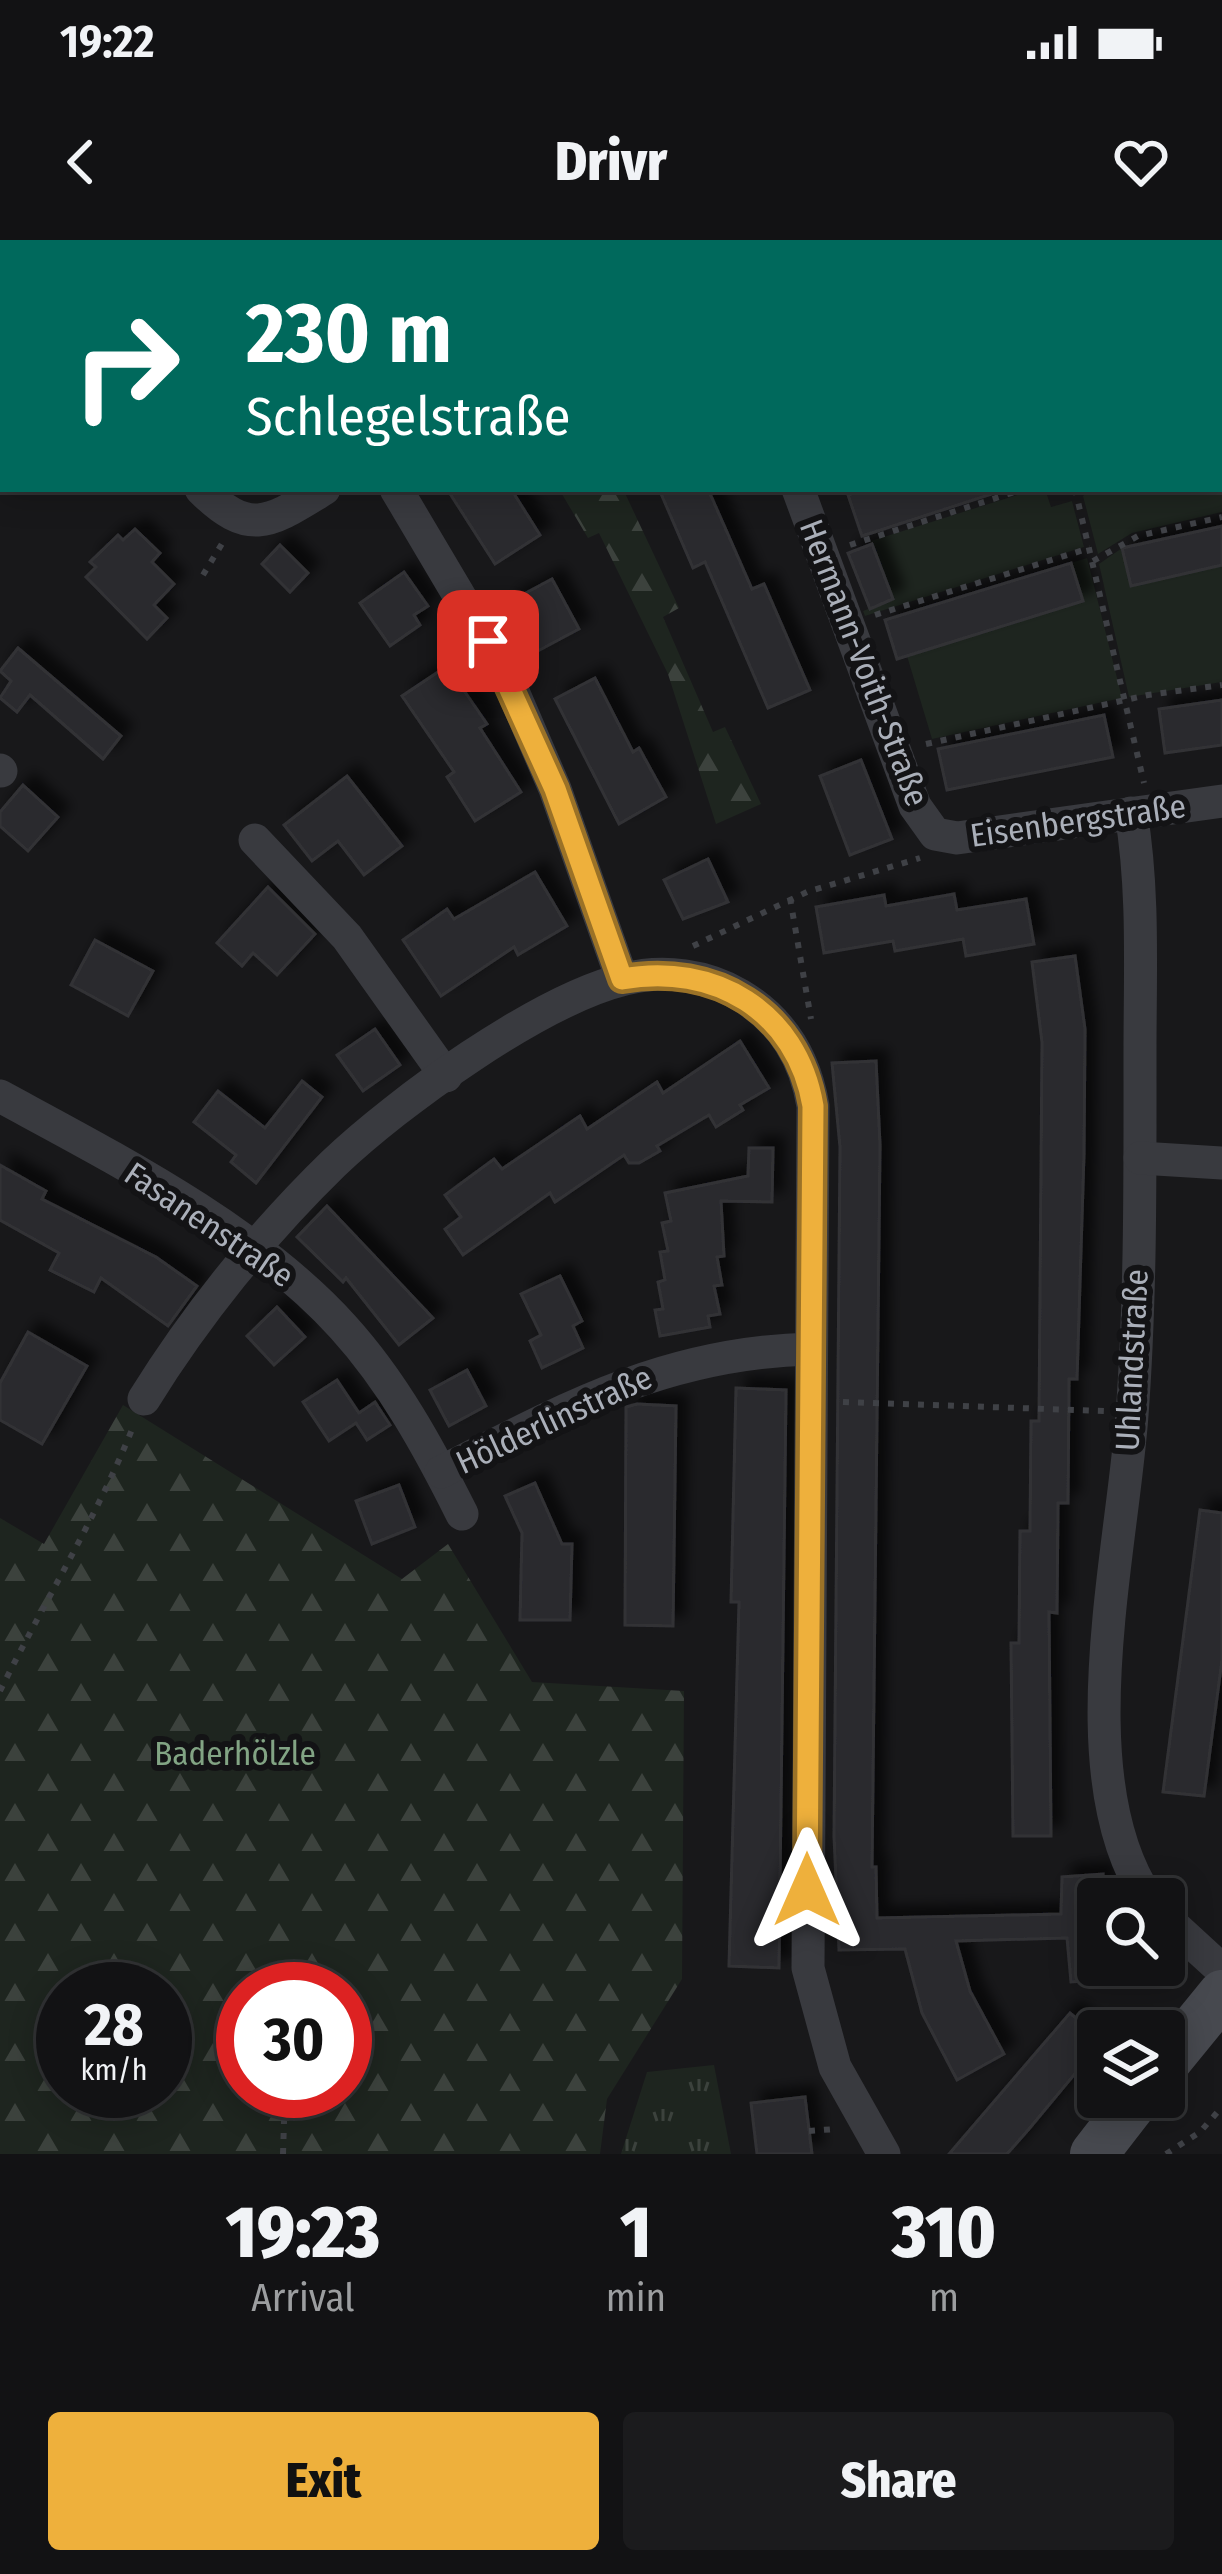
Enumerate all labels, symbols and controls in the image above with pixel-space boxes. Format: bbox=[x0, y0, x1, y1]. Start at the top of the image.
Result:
text: 19:22 bbox=[60, 15, 154, 69]
icon: back bbox=[48, 129, 114, 195]
icon: heart bbox=[1108, 129, 1174, 195]
text: Drivr bbox=[555, 130, 667, 194]
text: 230 m bbox=[246, 283, 452, 384]
icon: right bbox=[48, 288, 204, 444]
text: Schlegelstraße bbox=[246, 385, 570, 449]
street label: Hermann-Voith-Straße bbox=[791, 514, 937, 812]
pin bbox=[437, 590, 539, 692]
icon: arrive bbox=[455, 608, 521, 674]
street label: Eisenbergstraße bbox=[968, 786, 1188, 856]
street label: Fasanenstraße bbox=[117, 1154, 301, 1296]
street label: Uhlandstraße bbox=[1107, 1268, 1157, 1452]
street label: Hölderlinstraße bbox=[450, 1357, 658, 1483]
park label: Baderhölzle bbox=[154, 1734, 316, 1774]
position arrow bbox=[744, 1827, 870, 1953]
map controls bbox=[1077, 1878, 1185, 2118]
button: search bbox=[1077, 1878, 1185, 1986]
speed limit sign: 30 bbox=[216, 1962, 372, 2118]
text: 28 bbox=[84, 1989, 144, 2061]
button: layers bbox=[1077, 2010, 1185, 2118]
text: km/h bbox=[81, 2052, 147, 2088]
text: 19:23 bbox=[226, 2190, 380, 2276]
text: 1 bbox=[620, 2190, 652, 2276]
text: 310 bbox=[892, 2190, 996, 2276]
text: Arrival bbox=[251, 2275, 355, 2321]
text: min bbox=[606, 2275, 666, 2321]
text: m bbox=[929, 2275, 959, 2321]
button: Exit bbox=[48, 2412, 599, 2550]
button: Share bbox=[623, 2412, 1174, 2550]

